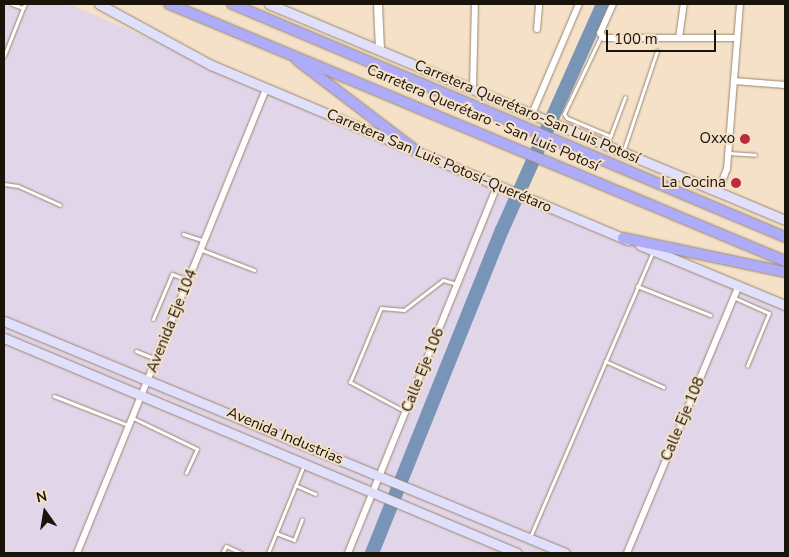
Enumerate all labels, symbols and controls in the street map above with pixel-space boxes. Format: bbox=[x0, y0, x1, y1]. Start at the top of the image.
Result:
scale bar bbox=[609, 20, 719, 52]
text: 100 m bbox=[614, 29, 658, 49]
street label: Carretera Querétaro-San Luis Potosí bbox=[412, 56, 642, 168]
street label: Carretera Querétaro - San Luis Potosí bbox=[364, 61, 602, 175]
street label: Carretera San Luis Potosí-Querétaro bbox=[324, 105, 554, 217]
place label: Oxxo bbox=[700, 130, 735, 148]
marker: Oxxo bbox=[739, 133, 751, 145]
place label: La Cocina bbox=[661, 174, 726, 192]
marker: La Cocina bbox=[730, 177, 742, 189]
street label: Avenida Eje 104 bbox=[143, 267, 201, 375]
street label: Calle Eje 106 bbox=[398, 325, 448, 415]
street label: Calle Eje 108 bbox=[657, 374, 709, 464]
street label: Avenida Industrias bbox=[224, 403, 346, 469]
text: N bbox=[34, 486, 49, 507]
north arrow bbox=[20, 487, 70, 537]

